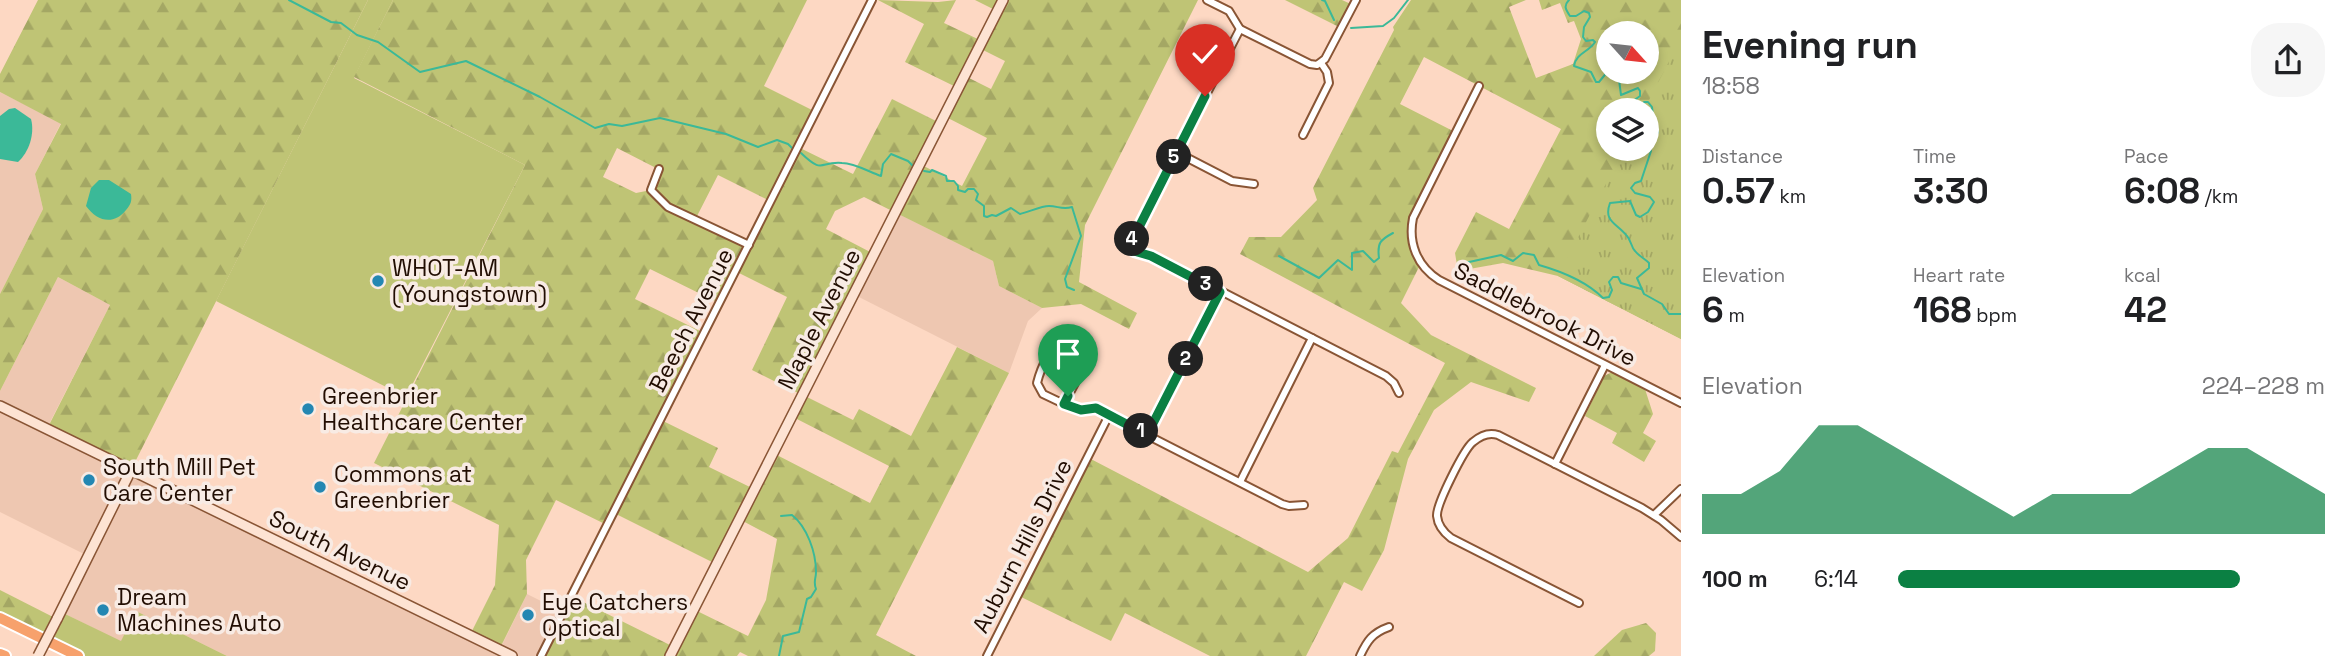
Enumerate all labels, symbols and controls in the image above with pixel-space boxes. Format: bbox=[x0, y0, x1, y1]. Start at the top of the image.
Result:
north arrow bbox=[1596, 21, 1659, 84]
map controls bbox=[1596, 21, 1659, 161]
text: Evening run bbox=[1702, 21, 1918, 69]
button: share bbox=[2251, 23, 2325, 97]
pin bbox=[1175, 24, 1235, 96]
icon: check bbox=[1186, 35, 1224, 73]
text: 18:58 bbox=[1702, 71, 1760, 101]
button: layers bbox=[1596, 98, 1659, 161]
pin: 5 bbox=[1156, 140, 1192, 174]
text: 5 bbox=[1168, 144, 1179, 169]
text: Distance bbox=[1702, 144, 1783, 169]
text: Time bbox=[1913, 144, 1956, 169]
text: Pace bbox=[2124, 144, 2168, 169]
text: 0.57 bbox=[1702, 169, 1775, 213]
text: 3:30 bbox=[1913, 169, 1989, 213]
text: 6:08 bbox=[2124, 169, 2200, 213]
text: km bbox=[1775, 184, 1806, 209]
text: /km bbox=[2200, 184, 2238, 209]
pin: 4 bbox=[1114, 222, 1150, 256]
text: 4 bbox=[1125, 226, 1138, 251]
street label: Beech Avenue bbox=[642, 243, 740, 397]
street label: Maple Avenue bbox=[771, 244, 867, 394]
place label: WHOT-AM (Youngstown) bbox=[392, 253, 547, 309]
street label: Saddlebrook Drive bbox=[1449, 255, 1641, 373]
text: Elevation bbox=[1702, 263, 1785, 288]
text: Heart rate bbox=[1913, 263, 2005, 288]
text: kcal bbox=[2124, 263, 2161, 288]
pin: 3 bbox=[1188, 266, 1224, 302]
text: 3 bbox=[1200, 271, 1211, 296]
marker: WHOT-AM (Youngstown) bbox=[370, 273, 386, 289]
text: 6 bbox=[1702, 288, 1724, 332]
text: 168 bbox=[1913, 288, 1971, 332]
text: 42 bbox=[2124, 288, 2167, 332]
text: m bbox=[1724, 303, 1745, 328]
text: bpm bbox=[1971, 303, 2017, 328]
pin bbox=[1038, 324, 1098, 396]
icon: arrive bbox=[1049, 335, 1087, 373]
pin: 2 bbox=[1168, 342, 1204, 376]
text: 2 bbox=[1180, 346, 1191, 371]
text: Elevation bbox=[1702, 371, 1803, 401]
text: 224–228 m bbox=[2202, 371, 2325, 401]
place label: Greenbrier Healthcare Center bbox=[322, 381, 524, 437]
marker: Greenbrier Healthcare Center bbox=[300, 401, 316, 417]
pin: 1 bbox=[1124, 414, 1158, 448]
text: 1 bbox=[1136, 418, 1145, 443]
place label: South Mill Pet Care Center bbox=[103, 452, 256, 508]
street label: Auburn Hills Drive bbox=[965, 454, 1079, 638]
place label: Commons at Greenbrier bbox=[334, 459, 472, 515]
marker: South Mill Pet Care Center bbox=[81, 472, 97, 488]
marker: Commons at Greenbrier bbox=[312, 479, 328, 495]
street label: South Avenue bbox=[264, 503, 416, 597]
text: 100 m bbox=[1702, 564, 1768, 594]
text: 6:14 bbox=[1814, 564, 1858, 594]
place label: Dream Machines Auto bbox=[117, 582, 282, 638]
place label: Eye Catchers Optical bbox=[542, 587, 688, 643]
marker: Dream Machines Auto bbox=[95, 602, 111, 618]
marker: Eye Catchers Optical bbox=[520, 607, 536, 623]

